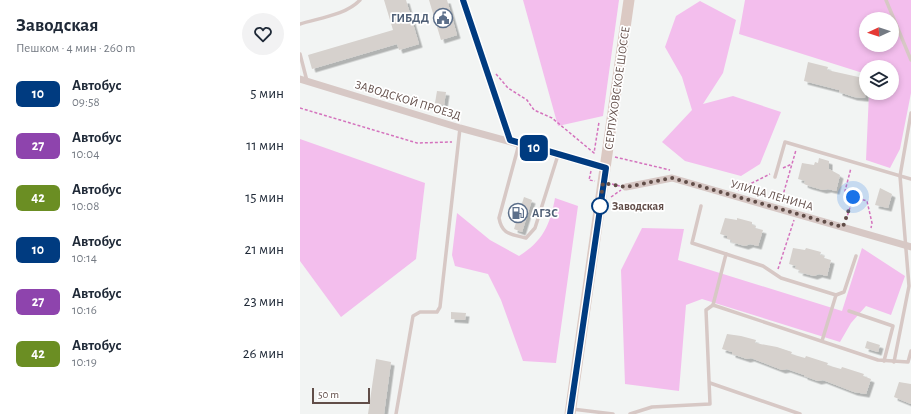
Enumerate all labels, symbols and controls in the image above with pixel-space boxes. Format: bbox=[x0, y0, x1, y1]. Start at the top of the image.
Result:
public building icon: ГИБДД bbox=[432, 7, 454, 29]
place label: ГИБДД bbox=[391, 12, 429, 24]
north arrow bbox=[859, 12, 899, 52]
map controls bbox=[859, 12, 899, 100]
button: heart bbox=[242, 13, 284, 55]
text: Заводская bbox=[16, 16, 99, 35]
street label: СЕРПУХОВСКОЕ ШОССЕ bbox=[602, 26, 632, 150]
text: Пешком · 4 мин · 260 m bbox=[16, 42, 135, 55]
button: layers bbox=[859, 60, 899, 100]
street label: ЗАВОДСКОЙ ПРОЕЗД bbox=[354, 77, 463, 122]
text: Автобус bbox=[72, 78, 122, 93]
text: 5 мин bbox=[250, 86, 284, 101]
text: 10 bbox=[32, 87, 44, 101]
text: 09:58 bbox=[72, 96, 100, 109]
text: Автобус bbox=[72, 130, 122, 145]
line badge: 10 bbox=[516, 135, 552, 161]
text: 11 мин bbox=[246, 138, 284, 153]
text: 27 bbox=[32, 139, 44, 153]
text: 10 bbox=[528, 141, 540, 155]
text: 10:04 bbox=[72, 148, 99, 161]
street label: УЛИЦА ЛЕНИНА bbox=[729, 177, 815, 213]
text: Автобус bbox=[72, 182, 122, 197]
your location bbox=[843, 187, 863, 207]
text: 15 мин bbox=[245, 190, 284, 205]
text: 42 bbox=[31, 191, 45, 205]
marker: Заводская bbox=[591, 197, 609, 215]
text: 10:08 bbox=[72, 200, 99, 213]
place label: Заводская bbox=[612, 200, 664, 212]
fuel station icon: АГЗС bbox=[507, 202, 529, 224]
place label: АГЗС bbox=[532, 207, 558, 219]
text: Автобус bbox=[72, 234, 122, 249]
text: 21 мин bbox=[245, 242, 284, 257]
text: 10 bbox=[32, 243, 44, 257]
text: 10:14 bbox=[72, 252, 97, 265]
text: Автобус bbox=[72, 286, 122, 301]
text: 23 мин bbox=[244, 294, 284, 309]
text: 27 bbox=[32, 295, 44, 309]
text: 10:16 bbox=[72, 304, 97, 317]
text: Автобус bbox=[72, 338, 122, 353]
text: 26 мин bbox=[243, 346, 284, 361]
text: 42 bbox=[31, 347, 45, 361]
text: 10:19 bbox=[72, 356, 97, 369]
scale bar bbox=[312, 386, 370, 405]
text: 50 m bbox=[318, 389, 339, 400]

